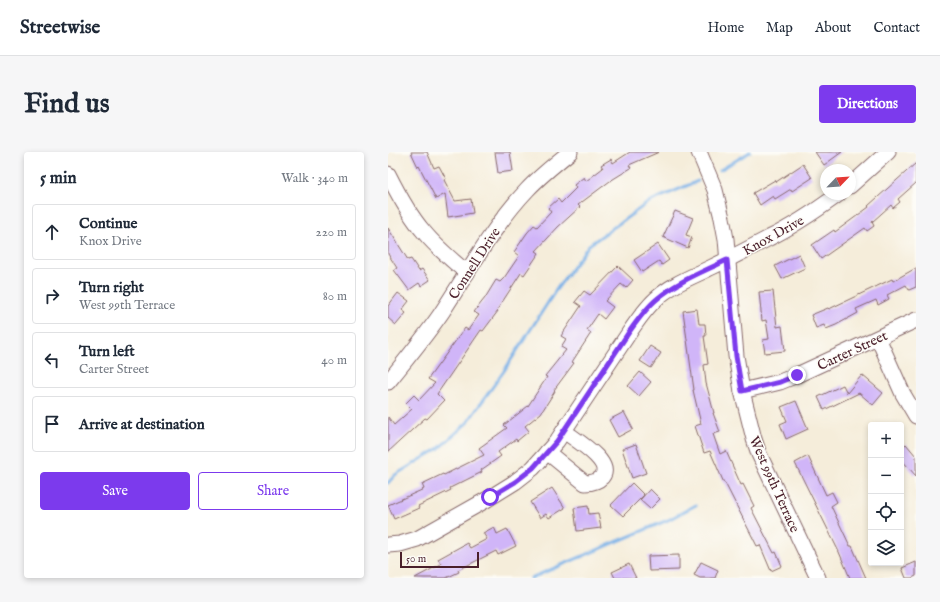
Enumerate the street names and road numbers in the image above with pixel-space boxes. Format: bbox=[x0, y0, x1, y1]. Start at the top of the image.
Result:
street label: Knox Drive bbox=[740, 211, 808, 260]
street label: Connell Drive bbox=[445, 224, 505, 303]
street label: Carter Street bbox=[814, 327, 891, 375]
street label: West 99th Terrace bbox=[745, 433, 804, 536]

